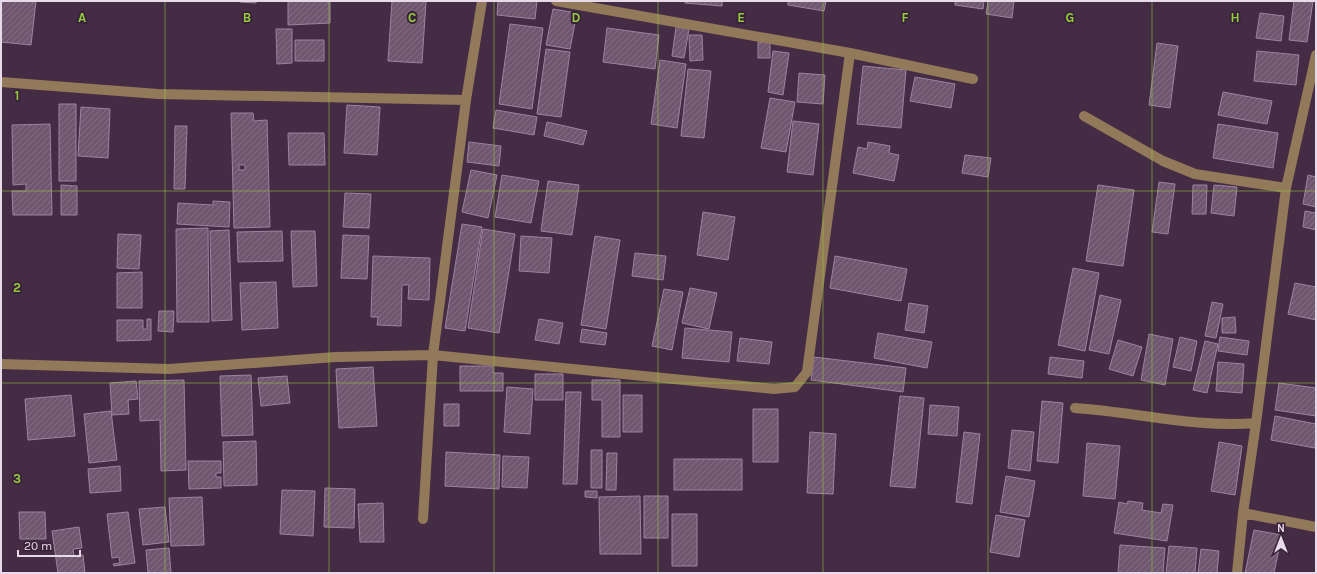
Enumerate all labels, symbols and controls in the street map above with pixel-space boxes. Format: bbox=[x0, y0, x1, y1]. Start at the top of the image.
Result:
text: A bbox=[78, 10, 86, 25]
text: B bbox=[243, 10, 251, 25]
text: C bbox=[408, 10, 416, 25]
text: D bbox=[572, 10, 581, 25]
text: E bbox=[737, 10, 745, 25]
text: F bbox=[901, 10, 909, 25]
text: G bbox=[1066, 10, 1074, 25]
text: H bbox=[1230, 10, 1240, 25]
text: 1 bbox=[15, 88, 19, 103]
text: 2 bbox=[13, 280, 21, 295]
text: 3 bbox=[13, 471, 21, 486]
north arrow bbox=[1261, 518, 1301, 558]
text: N bbox=[1277, 522, 1285, 535]
scale bar bbox=[18, 532, 80, 558]
text: 20 m bbox=[24, 539, 52, 553]

